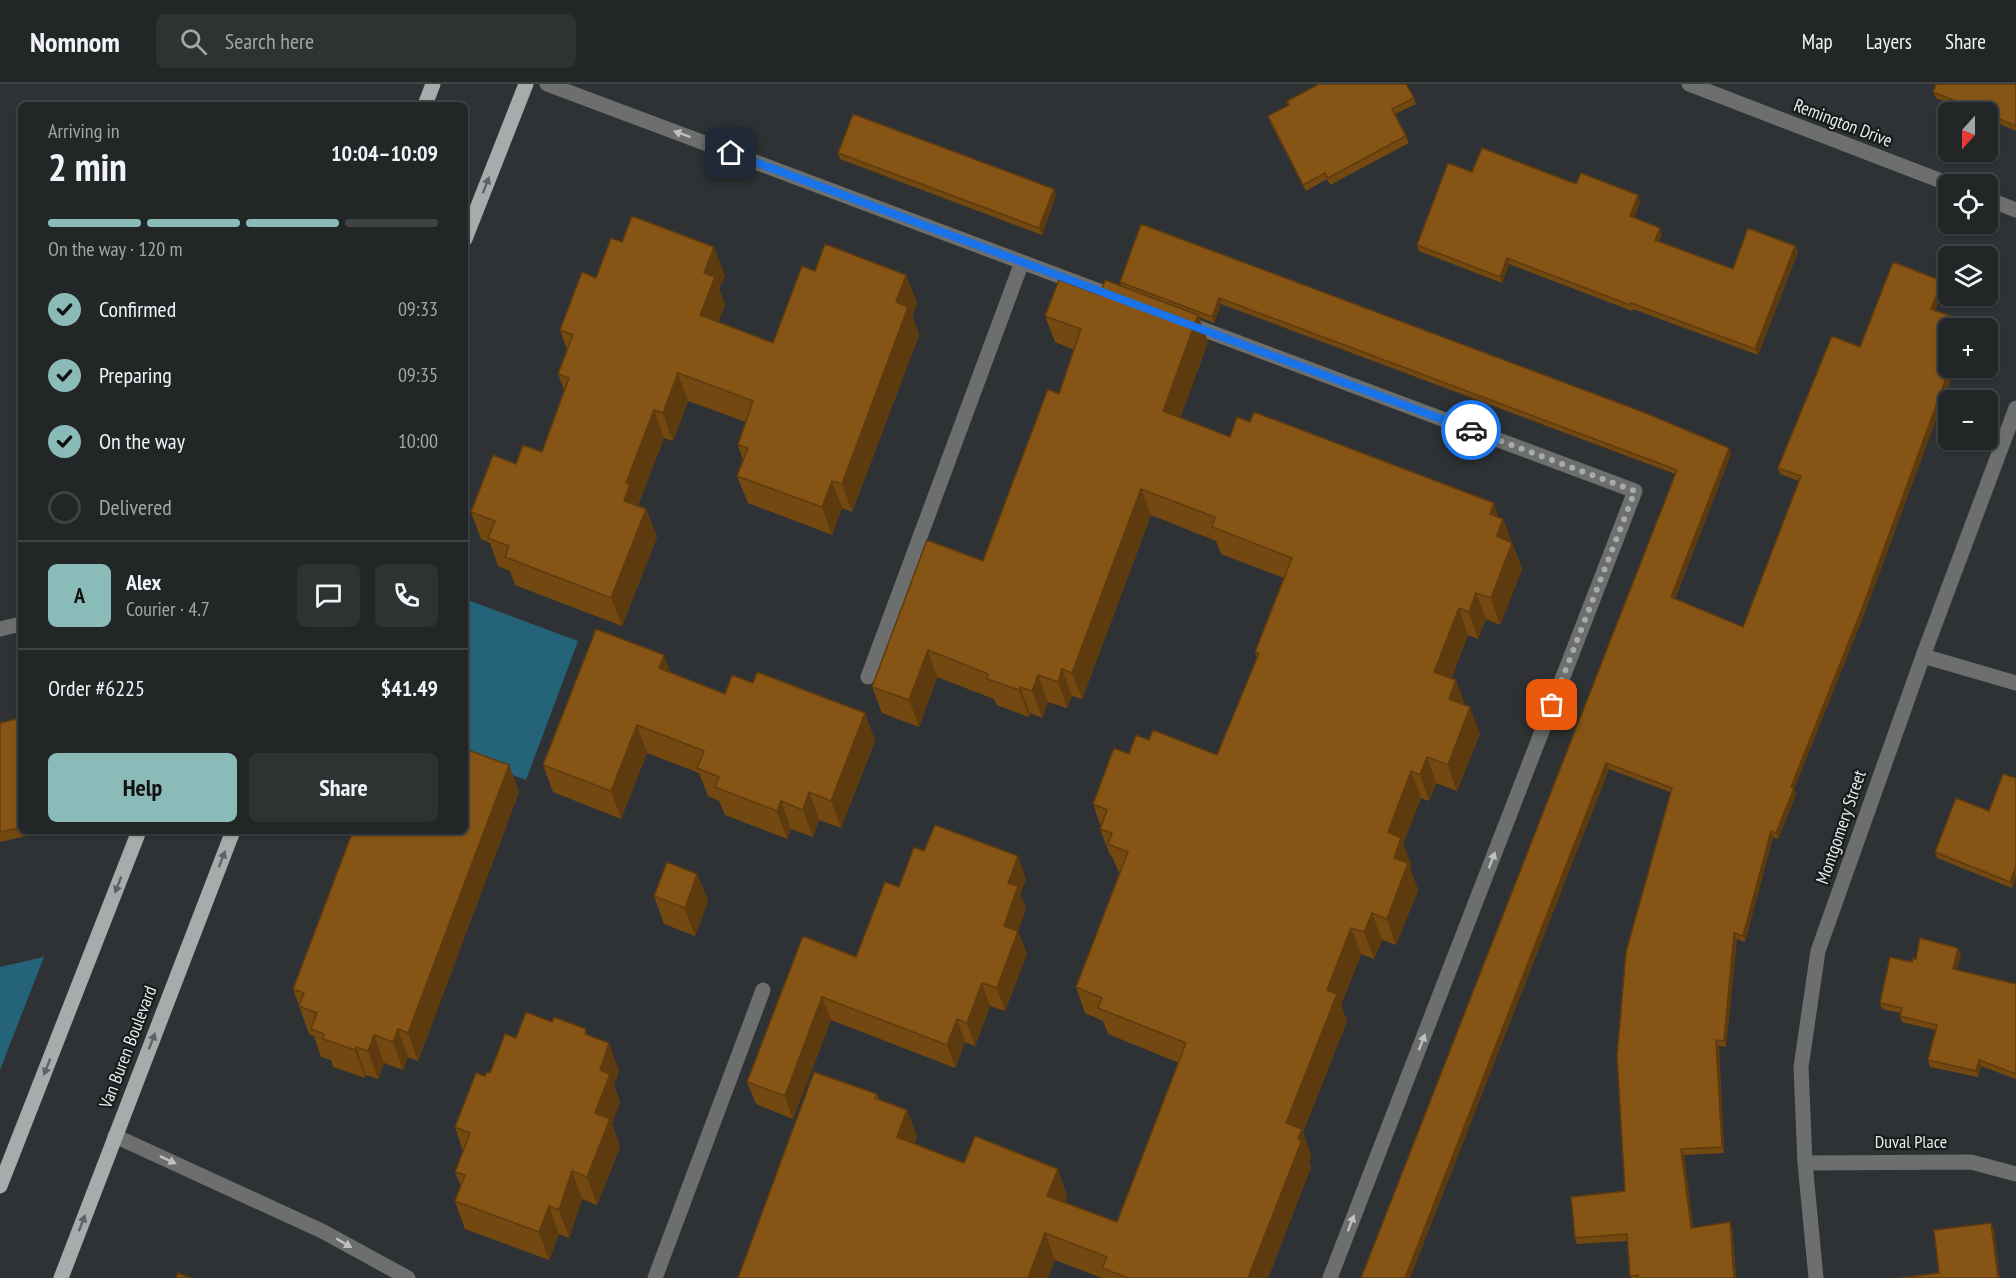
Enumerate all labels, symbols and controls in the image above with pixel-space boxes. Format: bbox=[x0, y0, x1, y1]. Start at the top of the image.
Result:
search box bbox=[156, 14, 576, 68]
text: Nomnom bbox=[30, 23, 120, 60]
icon: search bbox=[177, 25, 210, 58]
text: Search here bbox=[225, 27, 314, 55]
text: Map bbox=[1802, 28, 1833, 55]
text: Layers bbox=[1866, 28, 1912, 55]
text: Share bbox=[1945, 28, 1986, 55]
street label: Remington Drive bbox=[1791, 93, 1896, 152]
north arrow bbox=[1938, 102, 1998, 162]
map controls bbox=[1938, 102, 1998, 450]
text: Arriving in bbox=[48, 118, 120, 144]
pin bbox=[705, 127, 756, 178]
one-way arrow bbox=[672, 129, 690, 139]
icon: home bbox=[714, 136, 747, 169]
text: 10:04–10:09 bbox=[331, 139, 438, 167]
text: 2 min bbox=[48, 141, 127, 192]
button: locate bbox=[1938, 174, 1998, 234]
one-way arrow bbox=[482, 176, 492, 194]
text: On the way · 120 m bbox=[48, 236, 183, 262]
button: layers bbox=[1938, 246, 1998, 306]
icon: check bbox=[48, 293, 81, 326]
text: Confirmed bbox=[99, 295, 176, 323]
text: 09:33 bbox=[398, 296, 438, 322]
button: + bbox=[1938, 318, 1998, 378]
icon: check bbox=[48, 359, 81, 392]
text: Preparing bbox=[99, 361, 172, 389]
text: 09:35 bbox=[398, 362, 438, 388]
button: − bbox=[1938, 390, 1998, 450]
courier bbox=[1441, 400, 1501, 460]
icon: car bbox=[1455, 414, 1488, 447]
icon: check bbox=[48, 425, 81, 458]
text: On the way bbox=[99, 427, 185, 455]
text: 10:00 bbox=[398, 428, 438, 454]
text: Delivered bbox=[99, 493, 172, 521]
button: chat bbox=[297, 564, 360, 627]
button: phone bbox=[375, 564, 438, 627]
text: Alex bbox=[126, 568, 161, 596]
text: A bbox=[74, 581, 85, 609]
text: Courier · 4.7 bbox=[126, 596, 210, 622]
text: Order #6225 bbox=[48, 674, 145, 702]
text: $41.49 bbox=[381, 674, 438, 702]
pin bbox=[1526, 679, 1577, 730]
icon: bag bbox=[1535, 688, 1568, 721]
button: Help bbox=[48, 753, 237, 822]
button: Share bbox=[249, 753, 438, 822]
street label: Montgomery Street bbox=[1810, 767, 1871, 887]
one-way arrow bbox=[217, 850, 227, 868]
one-way arrow bbox=[1488, 851, 1497, 869]
one-way arrow bbox=[113, 877, 123, 895]
street label: Van Buren Boulevard bbox=[93, 982, 161, 1112]
one-way arrow bbox=[147, 1032, 157, 1050]
one-way arrow bbox=[1417, 1032, 1427, 1050]
one-way arrow bbox=[42, 1058, 51, 1076]
street label: Duval Place bbox=[1875, 1130, 1947, 1153]
one-way arrow bbox=[160, 1155, 178, 1165]
one-way arrow bbox=[78, 1214, 87, 1232]
one-way arrow bbox=[1346, 1214, 1356, 1232]
one-way arrow bbox=[336, 1238, 352, 1249]

